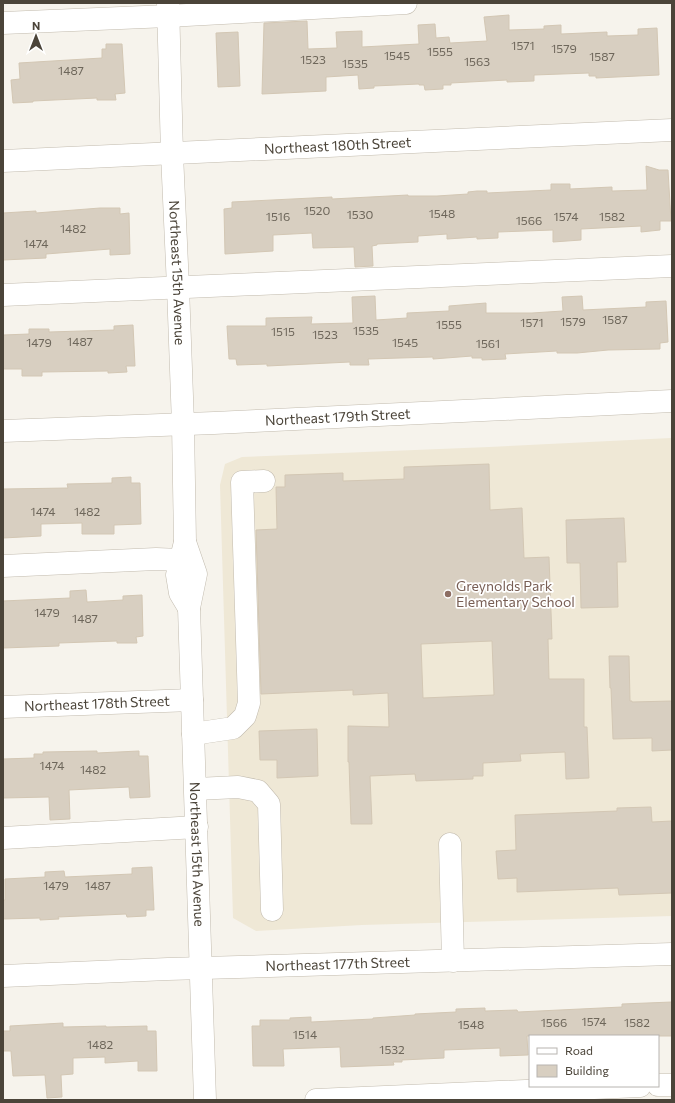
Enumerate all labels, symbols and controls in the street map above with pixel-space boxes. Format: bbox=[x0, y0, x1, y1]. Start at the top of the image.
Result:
north arrow bbox=[16, 16, 56, 56]
text: N bbox=[32, 19, 40, 32]
house number: 1571 bbox=[511, 38, 535, 52]
house number: 1579 bbox=[551, 41, 577, 55]
house number: 1555 bbox=[427, 44, 453, 58]
house number: 1545 bbox=[384, 48, 410, 62]
house number: 1587 bbox=[589, 49, 615, 63]
house number: 1523 bbox=[300, 52, 326, 66]
house number: 1563 bbox=[464, 54, 490, 68]
house number: 1535 bbox=[342, 56, 368, 70]
house number: 1487 bbox=[58, 63, 84, 77]
street label: Northeast 180th Street bbox=[264, 133, 412, 157]
street label: Northeast 15th Avenue bbox=[166, 200, 189, 346]
house number: 1520 bbox=[304, 203, 330, 217]
house number: 1548 bbox=[429, 206, 455, 220]
house number: 1530 bbox=[347, 207, 374, 221]
house number: 1516 bbox=[266, 209, 290, 223]
house number: 1574 bbox=[554, 209, 578, 223]
house number: 1582 bbox=[599, 209, 625, 223]
house number: 1566 bbox=[516, 213, 542, 227]
house number: 1482 bbox=[60, 221, 86, 235]
house number: 1474 bbox=[24, 236, 48, 250]
house number: 1587 bbox=[602, 312, 628, 326]
house number: 1579 bbox=[560, 314, 586, 328]
house number: 1571 bbox=[520, 315, 544, 329]
house number: 1555 bbox=[436, 317, 462, 331]
house number: 1535 bbox=[353, 323, 379, 337]
house number: 1515 bbox=[271, 324, 295, 338]
house number: 1523 bbox=[312, 327, 338, 341]
house number: 1487 bbox=[67, 334, 93, 348]
house number: 1479 bbox=[26, 335, 52, 349]
house number: 1545 bbox=[392, 335, 418, 349]
house number: 1561 bbox=[476, 336, 500, 350]
street label: Northeast 179th Street bbox=[264, 405, 411, 429]
house number: 1474 bbox=[31, 504, 55, 518]
house number: 1482 bbox=[74, 504, 100, 518]
place label: Greynolds Park Elementary School bbox=[456, 577, 575, 610]
marker: Greynolds Park Elementary School bbox=[443, 589, 453, 599]
house number: 1479 bbox=[34, 605, 60, 619]
house number: 1487 bbox=[72, 611, 98, 625]
street label: Northeast 178th Street bbox=[24, 692, 170, 714]
house number: 1474 bbox=[40, 758, 64, 772]
house number: 1482 bbox=[80, 762, 106, 776]
street label: Northeast 15th Avenue bbox=[187, 782, 208, 927]
house number: 1479 bbox=[43, 878, 69, 892]
house number: 1487 bbox=[85, 878, 111, 892]
street label: Northeast 177th Street bbox=[265, 953, 411, 974]
house number: 1574 bbox=[582, 1014, 606, 1028]
house number: 1566 bbox=[541, 1015, 567, 1029]
house number: 1582 bbox=[624, 1015, 650, 1029]
house number: 1548 bbox=[458, 1017, 484, 1031]
house number: 1514 bbox=[293, 1027, 317, 1041]
legend bbox=[529, 1035, 659, 1087]
house number: 1482 bbox=[87, 1037, 113, 1051]
house number: 1532 bbox=[379, 1042, 405, 1056]
text: Road bbox=[565, 1043, 593, 1057]
text: Building bbox=[565, 1063, 609, 1077]

